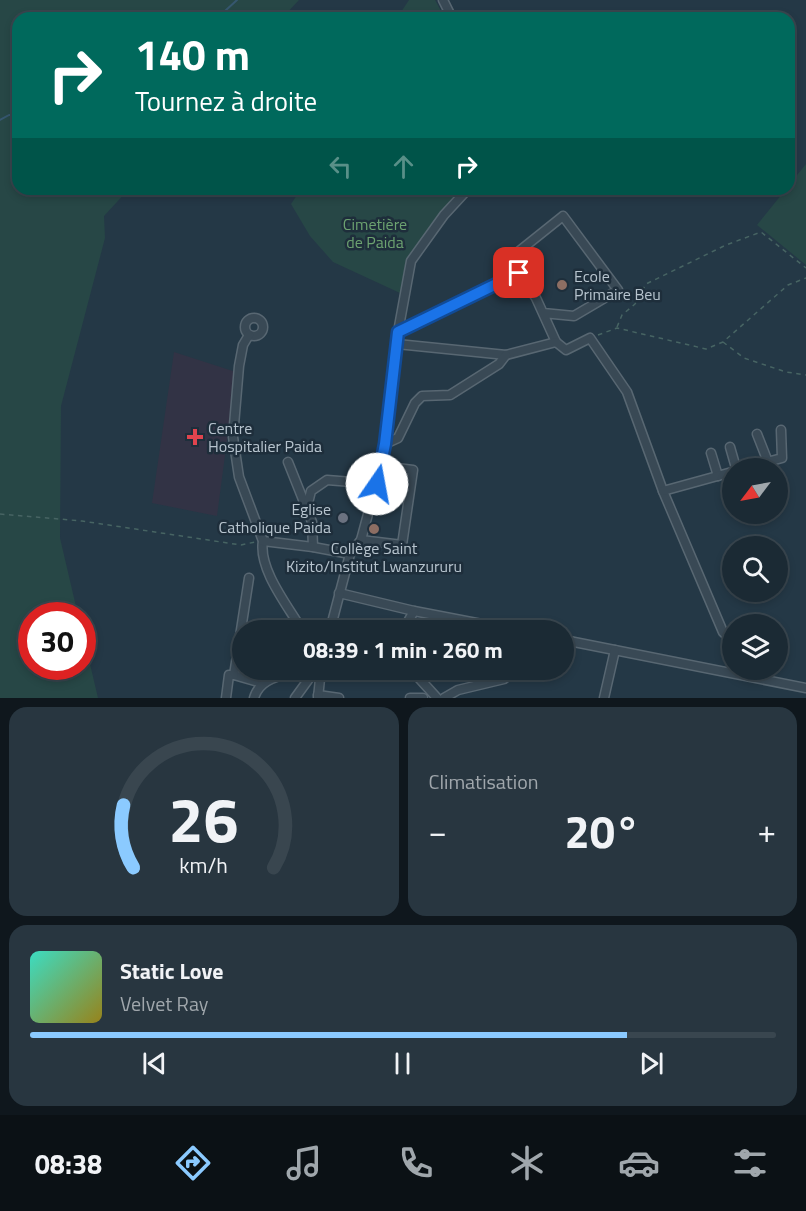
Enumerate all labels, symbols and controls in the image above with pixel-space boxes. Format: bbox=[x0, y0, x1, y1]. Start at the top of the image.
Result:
text: 140 m bbox=[135, 22, 250, 86]
icon: right bbox=[36, 36, 114, 114]
text: Tournez à droite bbox=[135, 80, 317, 121]
icon: left bbox=[324, 150, 357, 183]
icon: ahead bbox=[387, 150, 420, 183]
icon: right bbox=[450, 150, 483, 183]
park label: Cimetière de Paida bbox=[343, 212, 407, 254]
pin bbox=[493, 247, 544, 298]
icon: arrive bbox=[502, 256, 535, 289]
place label: Ecole Primaire Beu bbox=[574, 264, 661, 306]
marker: Ecole Primaire Beu bbox=[555, 278, 569, 292]
place label: Centre Hospitalier Paida bbox=[208, 416, 322, 458]
marker: Centre Hospitalier Paida bbox=[186, 428, 204, 446]
position arrow bbox=[345, 452, 409, 516]
north arrow bbox=[722, 458, 788, 524]
map controls bbox=[722, 458, 788, 680]
place label: Eglise Catholique Paida bbox=[219, 497, 331, 539]
marker: Eglise Catholique Paida bbox=[336, 511, 350, 525]
marker: Collège Saint Kizito/Institut Lwanzururu bbox=[367, 522, 381, 536]
place label: Collège Saint Kizito/Institut Lwanzururu bbox=[286, 536, 462, 578]
button: search bbox=[722, 536, 788, 602]
speed limit sign: 30 bbox=[18, 602, 96, 680]
button: layers bbox=[722, 614, 788, 680]
text: 08:39 · 1 min · 260 m bbox=[303, 633, 503, 667]
text: Climatisation bbox=[429, 766, 539, 797]
text: 26 bbox=[169, 771, 239, 866]
text: 20° bbox=[564, 797, 640, 865]
text: − bbox=[429, 806, 447, 856]
text: + bbox=[758, 806, 776, 856]
text: km/h bbox=[179, 850, 228, 882]
text: Static Love bbox=[120, 954, 223, 988]
text: Velvet Ray bbox=[120, 988, 209, 1019]
icon: previous bbox=[138, 1047, 171, 1080]
icon: pause bbox=[386, 1047, 419, 1080]
icon: next bbox=[635, 1047, 668, 1080]
icon: directions bbox=[172, 1142, 214, 1184]
icon: music bbox=[283, 1142, 325, 1184]
icon: phone bbox=[395, 1142, 437, 1184]
icon: climate bbox=[506, 1142, 548, 1184]
icon: car bbox=[618, 1142, 660, 1184]
icon: filters bbox=[729, 1142, 771, 1184]
text: 08:38 bbox=[35, 1143, 102, 1184]

